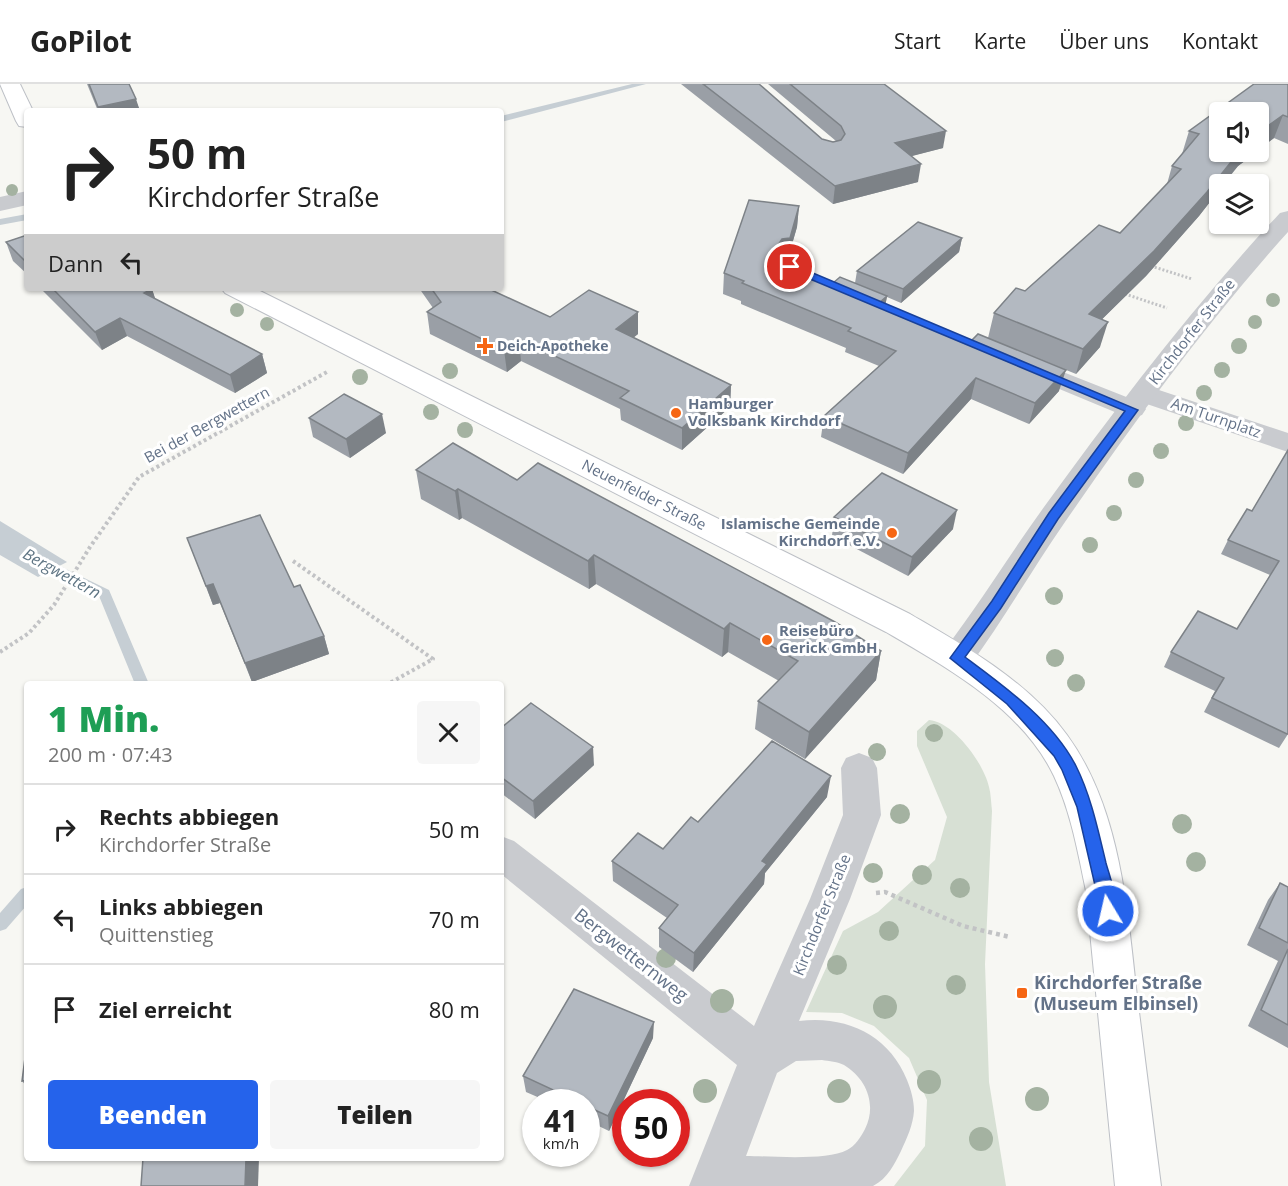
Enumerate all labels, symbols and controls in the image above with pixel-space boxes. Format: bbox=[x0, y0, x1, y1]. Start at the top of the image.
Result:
text: GoPilot bbox=[30, 22, 132, 60]
text: Start bbox=[894, 27, 941, 55]
text: Karte bbox=[974, 27, 1026, 55]
text: Über uns bbox=[1059, 27, 1149, 55]
text: Kontakt bbox=[1182, 27, 1258, 55]
map controls bbox=[1209, 102, 1269, 234]
button: sound bbox=[1209, 102, 1269, 162]
text: 50 m bbox=[147, 124, 247, 181]
icon: right bbox=[48, 132, 126, 210]
button: layers bbox=[1209, 174, 1269, 234]
text: Kirchdorfer Straße bbox=[147, 178, 379, 215]
pin bbox=[764, 241, 815, 292]
icon: left bbox=[115, 246, 148, 279]
text: Dann bbox=[48, 248, 103, 278]
icon: arrive bbox=[773, 250, 806, 283]
street label: Kirchdorfer Straße bbox=[1144, 274, 1239, 388]
place label: Deich-Apotheke bbox=[497, 336, 609, 355]
marker: Deich-Apotheke bbox=[478, 339, 492, 353]
street label: Bei der Bergwettern bbox=[140, 381, 273, 467]
street label: Am Turnplatz bbox=[1169, 392, 1264, 442]
place label: Hamburger Volksbank Kirchdorf bbox=[688, 393, 841, 430]
marker: Hamburger Volksbank Kirchdorf bbox=[669, 406, 683, 420]
street label: Neuenfelder Straße bbox=[579, 454, 710, 534]
place label: Islamische Gemeinde Kirchdorf e.V. bbox=[721, 513, 880, 550]
marker: Islamische Gemeinde Kirchdorf e.V. bbox=[885, 526, 899, 540]
water label: Bergwettern bbox=[19, 543, 105, 603]
place label: Reisebüro Gerick GmbH bbox=[779, 620, 878, 657]
marker: Reisebüro Gerick GmbH bbox=[760, 633, 774, 647]
text: 1 Min. bbox=[48, 694, 159, 743]
button: close bbox=[417, 701, 480, 764]
text: 200 m · 07:43 bbox=[48, 741, 173, 768]
text: Rechts abbiegen bbox=[99, 801, 279, 831]
icon: right bbox=[48, 813, 81, 846]
text: 50 m bbox=[429, 814, 480, 844]
text: Kirchdorfer Straße bbox=[99, 831, 271, 858]
street label: Kirchdorfer Straße bbox=[788, 851, 855, 978]
position arrow bbox=[1076, 879, 1140, 943]
text: Links abbiegen bbox=[99, 891, 264, 921]
street label: Bergwetternweg bbox=[570, 902, 694, 1006]
icon: left bbox=[48, 903, 81, 936]
text: 70 m bbox=[429, 904, 480, 934]
text: Quittenstieg bbox=[99, 921, 213, 948]
place label: Kirchdorfer Straße (Museum Elbinsel) bbox=[1034, 970, 1202, 1015]
marker: Kirchdorfer Straße (Museum Elbinsel) bbox=[1015, 986, 1029, 1000]
icon: arrive bbox=[48, 993, 81, 1026]
text: Ziel erreicht bbox=[99, 994, 232, 1024]
text: 80 m bbox=[429, 994, 480, 1024]
button: Beenden bbox=[48, 1080, 258, 1149]
button: Teilen bbox=[270, 1080, 480, 1149]
speed limit sign: 50 bbox=[612, 1089, 690, 1167]
text: 41 bbox=[544, 1100, 578, 1141]
text: km/h bbox=[543, 1133, 579, 1153]

